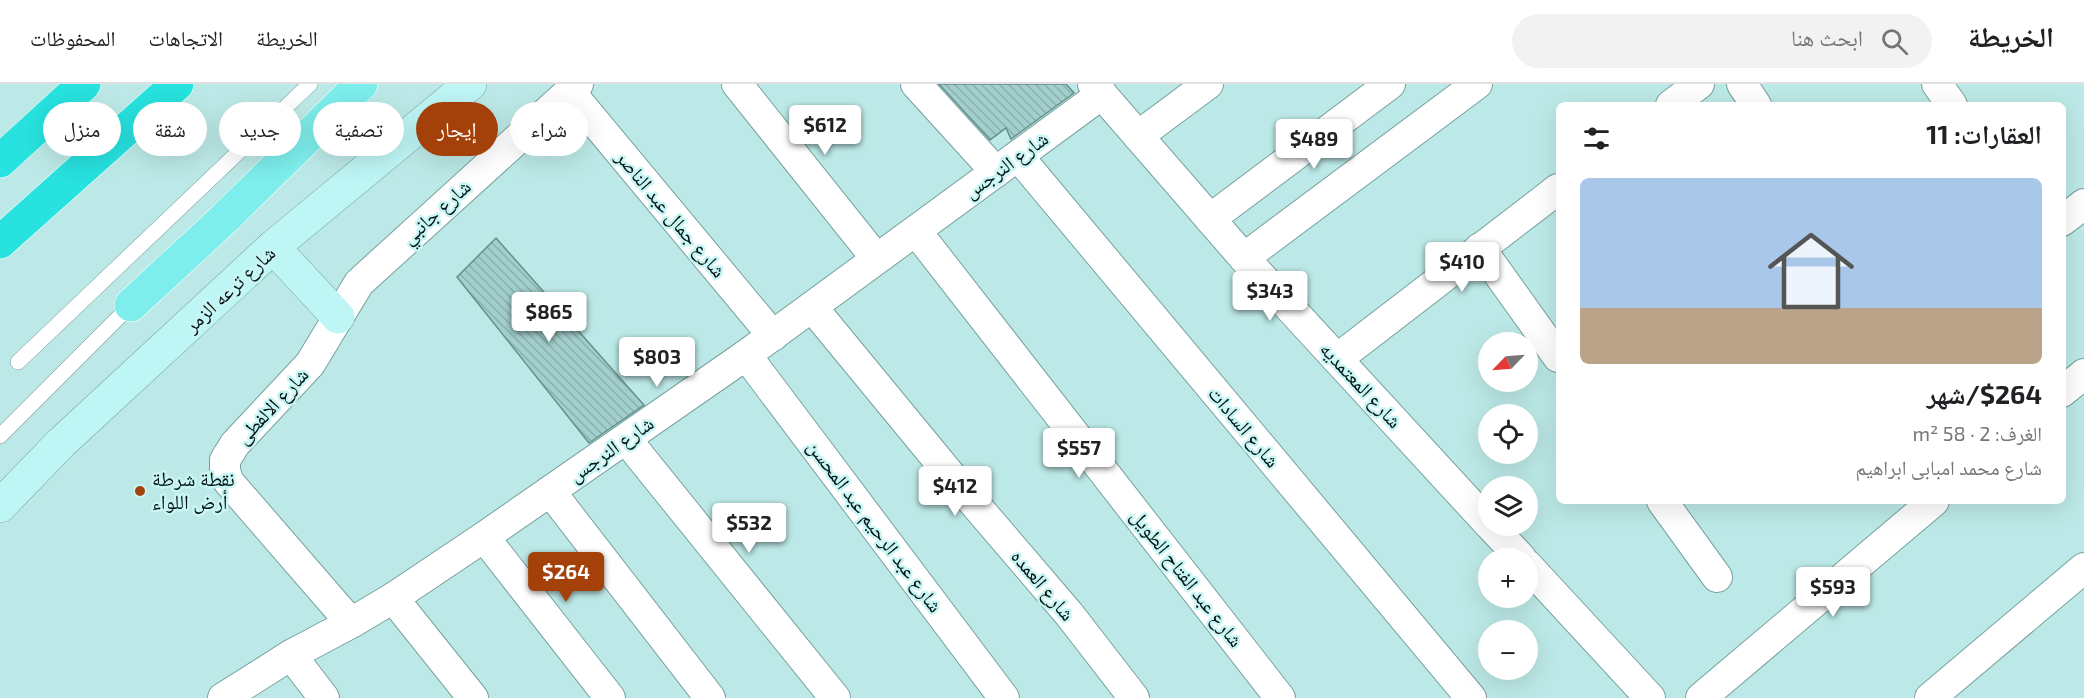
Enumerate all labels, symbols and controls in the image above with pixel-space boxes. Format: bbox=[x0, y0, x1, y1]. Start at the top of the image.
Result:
search box bbox=[1512, 14, 1932, 68]
text: الخريطة bbox=[1968, 19, 2054, 53]
text: ابحث هنا bbox=[1791, 24, 1863, 50]
text: المحفوظات bbox=[30, 25, 115, 50]
text: الاتجاهات bbox=[148, 25, 223, 50]
text: الخريطة bbox=[256, 25, 318, 50]
icon: search bbox=[1878, 25, 1911, 58]
chip: منزل bbox=[43, 102, 121, 156]
chip: شقة bbox=[133, 102, 207, 156]
chip: جديد bbox=[219, 102, 301, 156]
chip: تصفية bbox=[313, 102, 404, 156]
chip: إيجار bbox=[416, 102, 498, 156]
chip: شراء bbox=[510, 102, 588, 156]
pin: $612 bbox=[789, 105, 861, 156]
text: $612 bbox=[803, 112, 847, 136]
text: العقارات: 11 bbox=[1926, 118, 2042, 149]
pin: $489 bbox=[1278, 119, 1350, 170]
icon: filters bbox=[1580, 122, 1613, 155]
street label: شارع النرجس bbox=[959, 126, 1053, 204]
text: $489 bbox=[1290, 126, 1338, 150]
street label: شارع جمال عبد الناصر bbox=[609, 144, 732, 283]
street label: شارع جانبي bbox=[396, 174, 478, 253]
icon: home bbox=[1757, 217, 1865, 325]
street label: شارع ترعه الزمر bbox=[178, 240, 281, 339]
pin: $410 bbox=[1426, 242, 1498, 293]
text: $410 bbox=[1439, 249, 1485, 273]
pin: $343 bbox=[1234, 271, 1306, 322]
text: $343 bbox=[1246, 278, 1294, 302]
pin: $865 bbox=[513, 292, 585, 343]
text: $865 bbox=[526, 299, 572, 323]
north arrow bbox=[1478, 332, 1538, 392]
map controls bbox=[1478, 332, 1538, 680]
street label: شارع المعتمديه bbox=[1314, 336, 1408, 434]
pin: $803 bbox=[621, 337, 693, 388]
text: $803 bbox=[633, 344, 681, 368]
street label: شارع الالفطى bbox=[230, 362, 314, 450]
text: $264/شهر bbox=[1927, 378, 2042, 409]
street label: شارع السادات bbox=[1202, 381, 1286, 473]
button: locate bbox=[1478, 404, 1538, 464]
street label: شارع النرجس bbox=[563, 410, 659, 488]
text: الغرف: 2 · 58 m² bbox=[1912, 421, 2042, 445]
pin: $557 bbox=[1043, 428, 1115, 479]
street label: شارع عبد الرحيم عبد المحسن bbox=[801, 434, 949, 618]
text: $557 bbox=[1057, 435, 1101, 459]
text: شارع محمد امبابى ابراهيم bbox=[1855, 455, 2042, 479]
place label: نقطة شرطة أرض اللواء bbox=[152, 466, 235, 514]
pin: $412 bbox=[919, 466, 991, 517]
text: $412 bbox=[933, 473, 977, 497]
button: layers bbox=[1478, 476, 1538, 536]
marker: نقطة شرطة أرض اللواء bbox=[133, 484, 147, 498]
pin: $532 bbox=[713, 503, 785, 554]
street label: شارع عبد الفتاح الطويل bbox=[1125, 504, 1249, 652]
text: $532 bbox=[726, 510, 772, 534]
street label: شارع العمده bbox=[1006, 544, 1080, 626]
button: + bbox=[1478, 548, 1538, 608]
pin: $264 bbox=[530, 552, 602, 603]
text: $264 bbox=[542, 559, 590, 583]
pin: $593 bbox=[1797, 567, 1869, 618]
text: $593 bbox=[1810, 574, 1856, 598]
button: − bbox=[1478, 620, 1538, 680]

